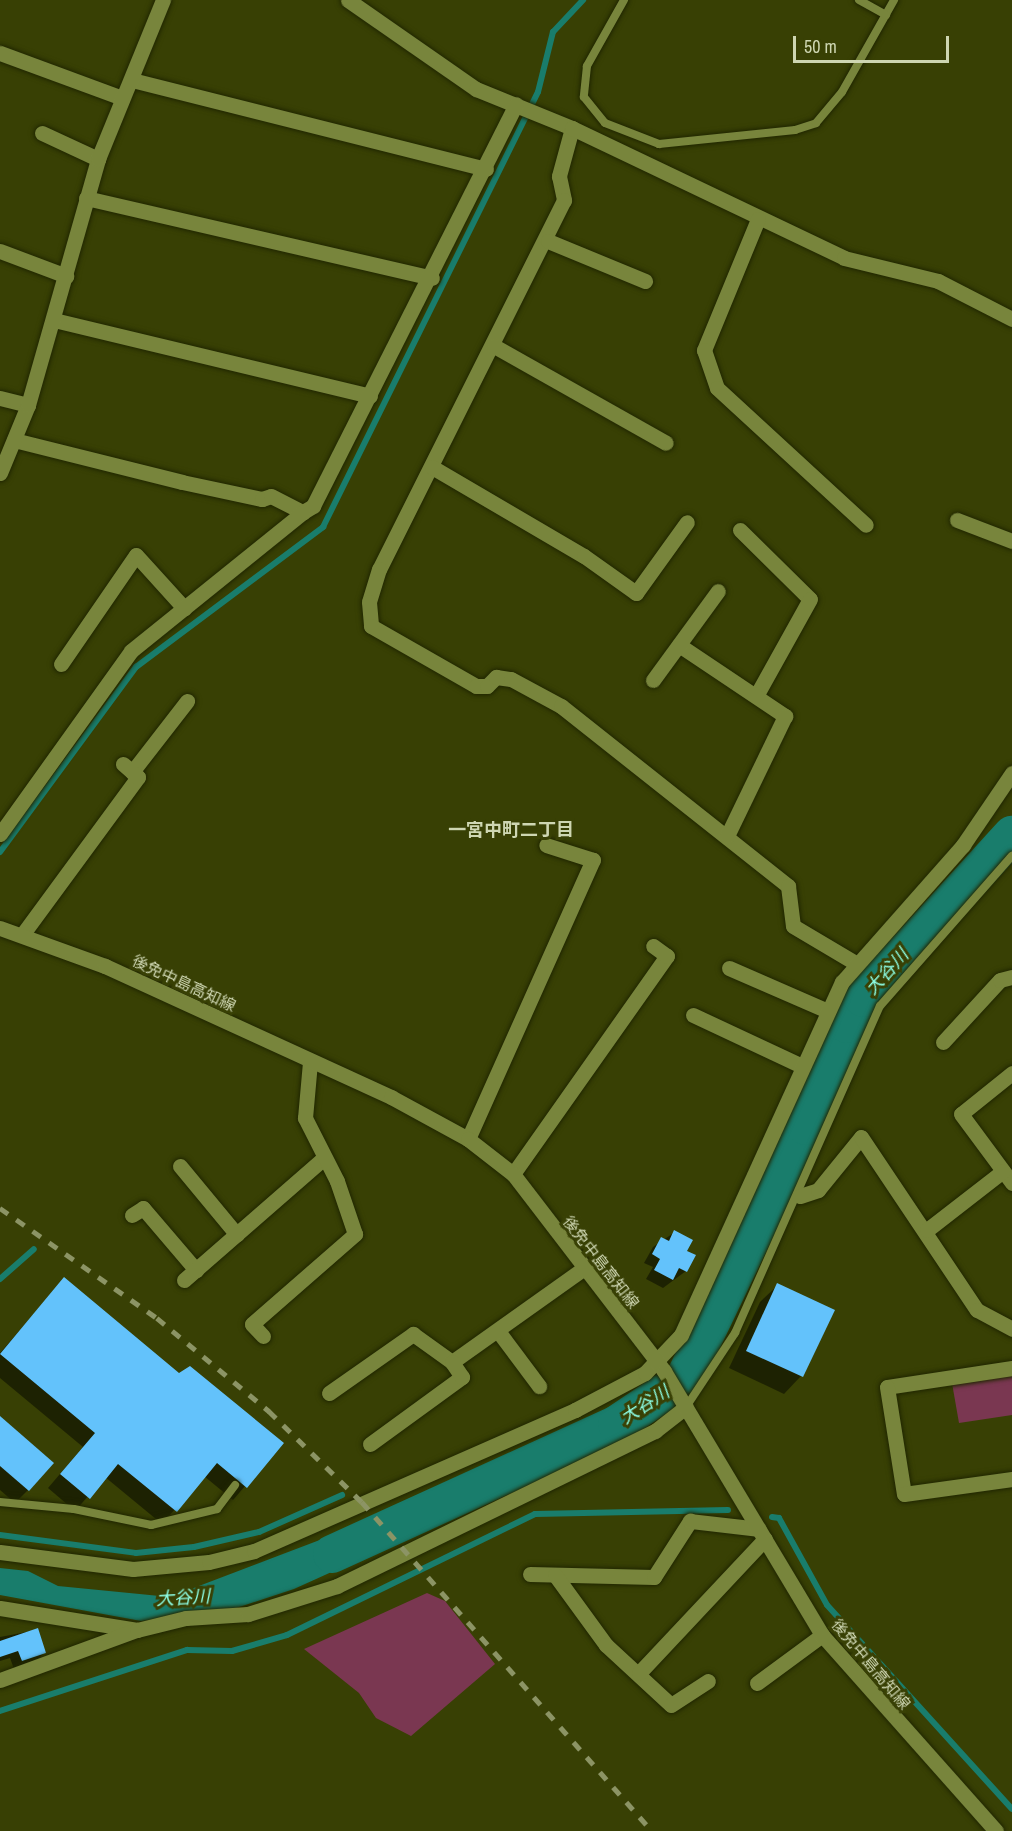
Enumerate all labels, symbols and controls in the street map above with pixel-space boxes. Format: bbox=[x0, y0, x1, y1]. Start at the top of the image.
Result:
scale bar bbox=[796, 24, 952, 62]
text: 50 m bbox=[804, 34, 837, 59]
district label: 一宮中町二丁目 bbox=[448, 819, 574, 841]
water label: 大谷川 bbox=[861, 945, 913, 999]
street label: 後免中島高知線 bbox=[129, 951, 239, 1015]
street label: 後免中島高知線 bbox=[559, 1212, 643, 1312]
water label: 大谷川 bbox=[616, 1381, 674, 1429]
water label: 大谷川 bbox=[155, 1586, 211, 1610]
street label: 後免中島高知線 bbox=[828, 1615, 914, 1713]

